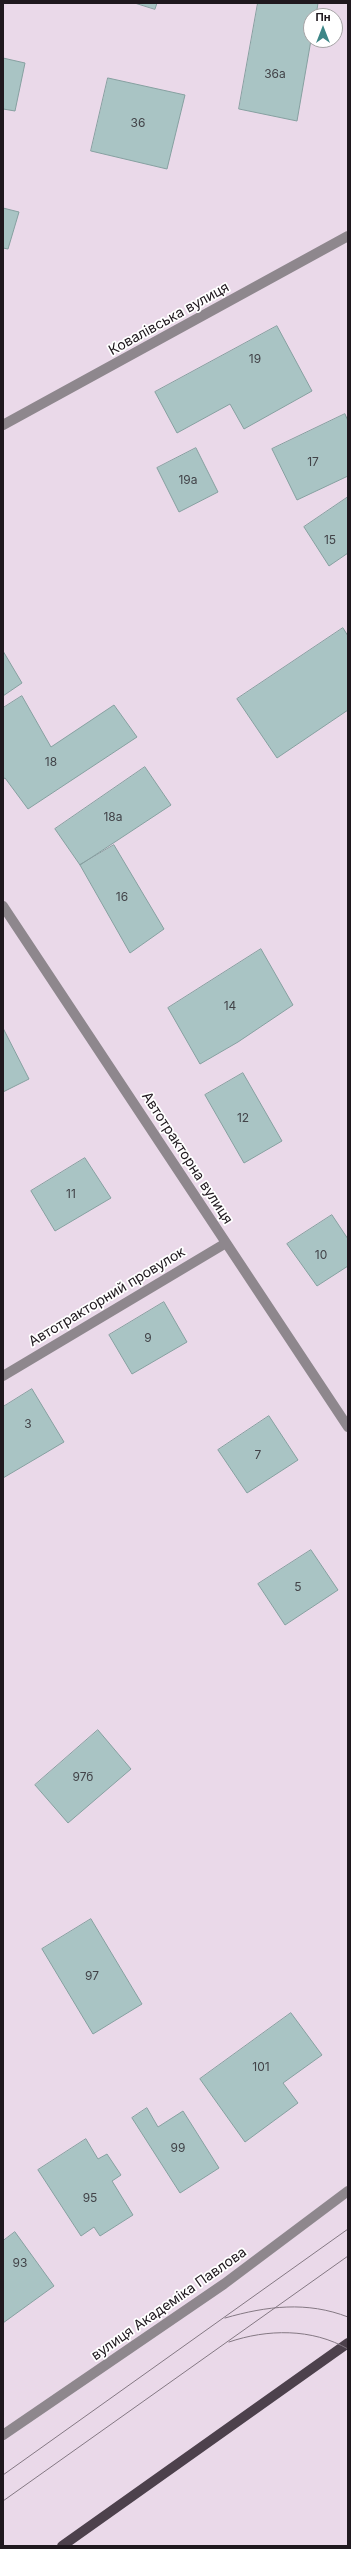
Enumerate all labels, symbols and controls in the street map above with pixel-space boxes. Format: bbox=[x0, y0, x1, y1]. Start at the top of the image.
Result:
north arrow bbox=[303, 8, 343, 48]
text: Пн bbox=[315, 10, 331, 24]
house number: 36а bbox=[264, 67, 286, 81]
house number: 36 bbox=[131, 116, 145, 130]
street label: Ковалівська вулиця bbox=[106, 279, 232, 359]
house number: 19 bbox=[249, 352, 261, 366]
house number: 17 bbox=[307, 455, 319, 469]
house number: 19а bbox=[178, 473, 198, 487]
house number: 15 bbox=[324, 533, 336, 547]
house number: 18 bbox=[45, 755, 57, 769]
house number: 18а bbox=[103, 810, 123, 824]
house number: 16 bbox=[116, 890, 128, 904]
house number: 14 bbox=[224, 999, 236, 1013]
street label: Автотракторна вулиця bbox=[138, 1089, 236, 1227]
house number: 12 bbox=[237, 1111, 249, 1125]
house number: 11 bbox=[66, 1187, 76, 1201]
street label: Автотракторний провулок bbox=[26, 1244, 188, 1350]
house number: 10 bbox=[315, 1248, 327, 1262]
house number: 9 bbox=[144, 1331, 152, 1345]
house number: 3 bbox=[24, 1417, 32, 1431]
house number: 7 bbox=[255, 1448, 261, 1462]
house number: 5 bbox=[294, 1580, 302, 1594]
house number: 97б bbox=[73, 1770, 93, 1784]
house number: 97 bbox=[85, 1969, 99, 1983]
house number: 101 bbox=[252, 2060, 270, 2074]
house number: 99 bbox=[171, 2141, 185, 2155]
house number: 95 bbox=[83, 2191, 97, 2205]
street label: вулиця Академіка Павлова bbox=[88, 2244, 250, 2364]
house number: 93 bbox=[13, 2256, 27, 2270]

